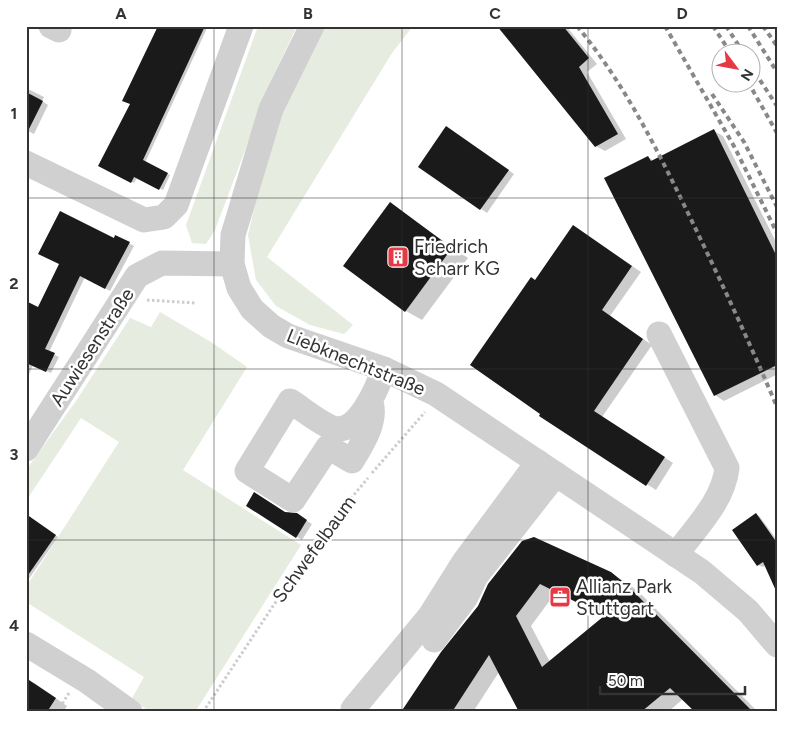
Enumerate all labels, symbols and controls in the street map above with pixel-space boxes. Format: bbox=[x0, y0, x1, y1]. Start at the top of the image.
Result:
text: A bbox=[115, 4, 127, 23]
text: B bbox=[303, 4, 313, 23]
text: C bbox=[489, 4, 501, 23]
text: D bbox=[676, 4, 688, 23]
north arrow bbox=[710, 42, 760, 92]
text: N bbox=[737, 66, 757, 84]
text: 1 bbox=[11, 104, 17, 123]
place label: Friedrich Scharr KG bbox=[414, 235, 500, 280]
building icon: Friedrich Scharr KG bbox=[386, 245, 410, 269]
text: 2 bbox=[9, 274, 19, 293]
street label: Auwiesenstraße bbox=[45, 284, 139, 410]
street label: Liebknechtstraße bbox=[283, 324, 429, 400]
text: 3 bbox=[10, 445, 19, 464]
street label: Schwefelbaum bbox=[268, 491, 360, 607]
place label: Allianz Park Stuttgart bbox=[576, 575, 673, 620]
office icon: Allianz Park Stuttgart bbox=[548, 585, 572, 609]
text: 4 bbox=[9, 616, 19, 635]
scale bar bbox=[600, 663, 746, 695]
text: 50 m bbox=[608, 672, 643, 690]

